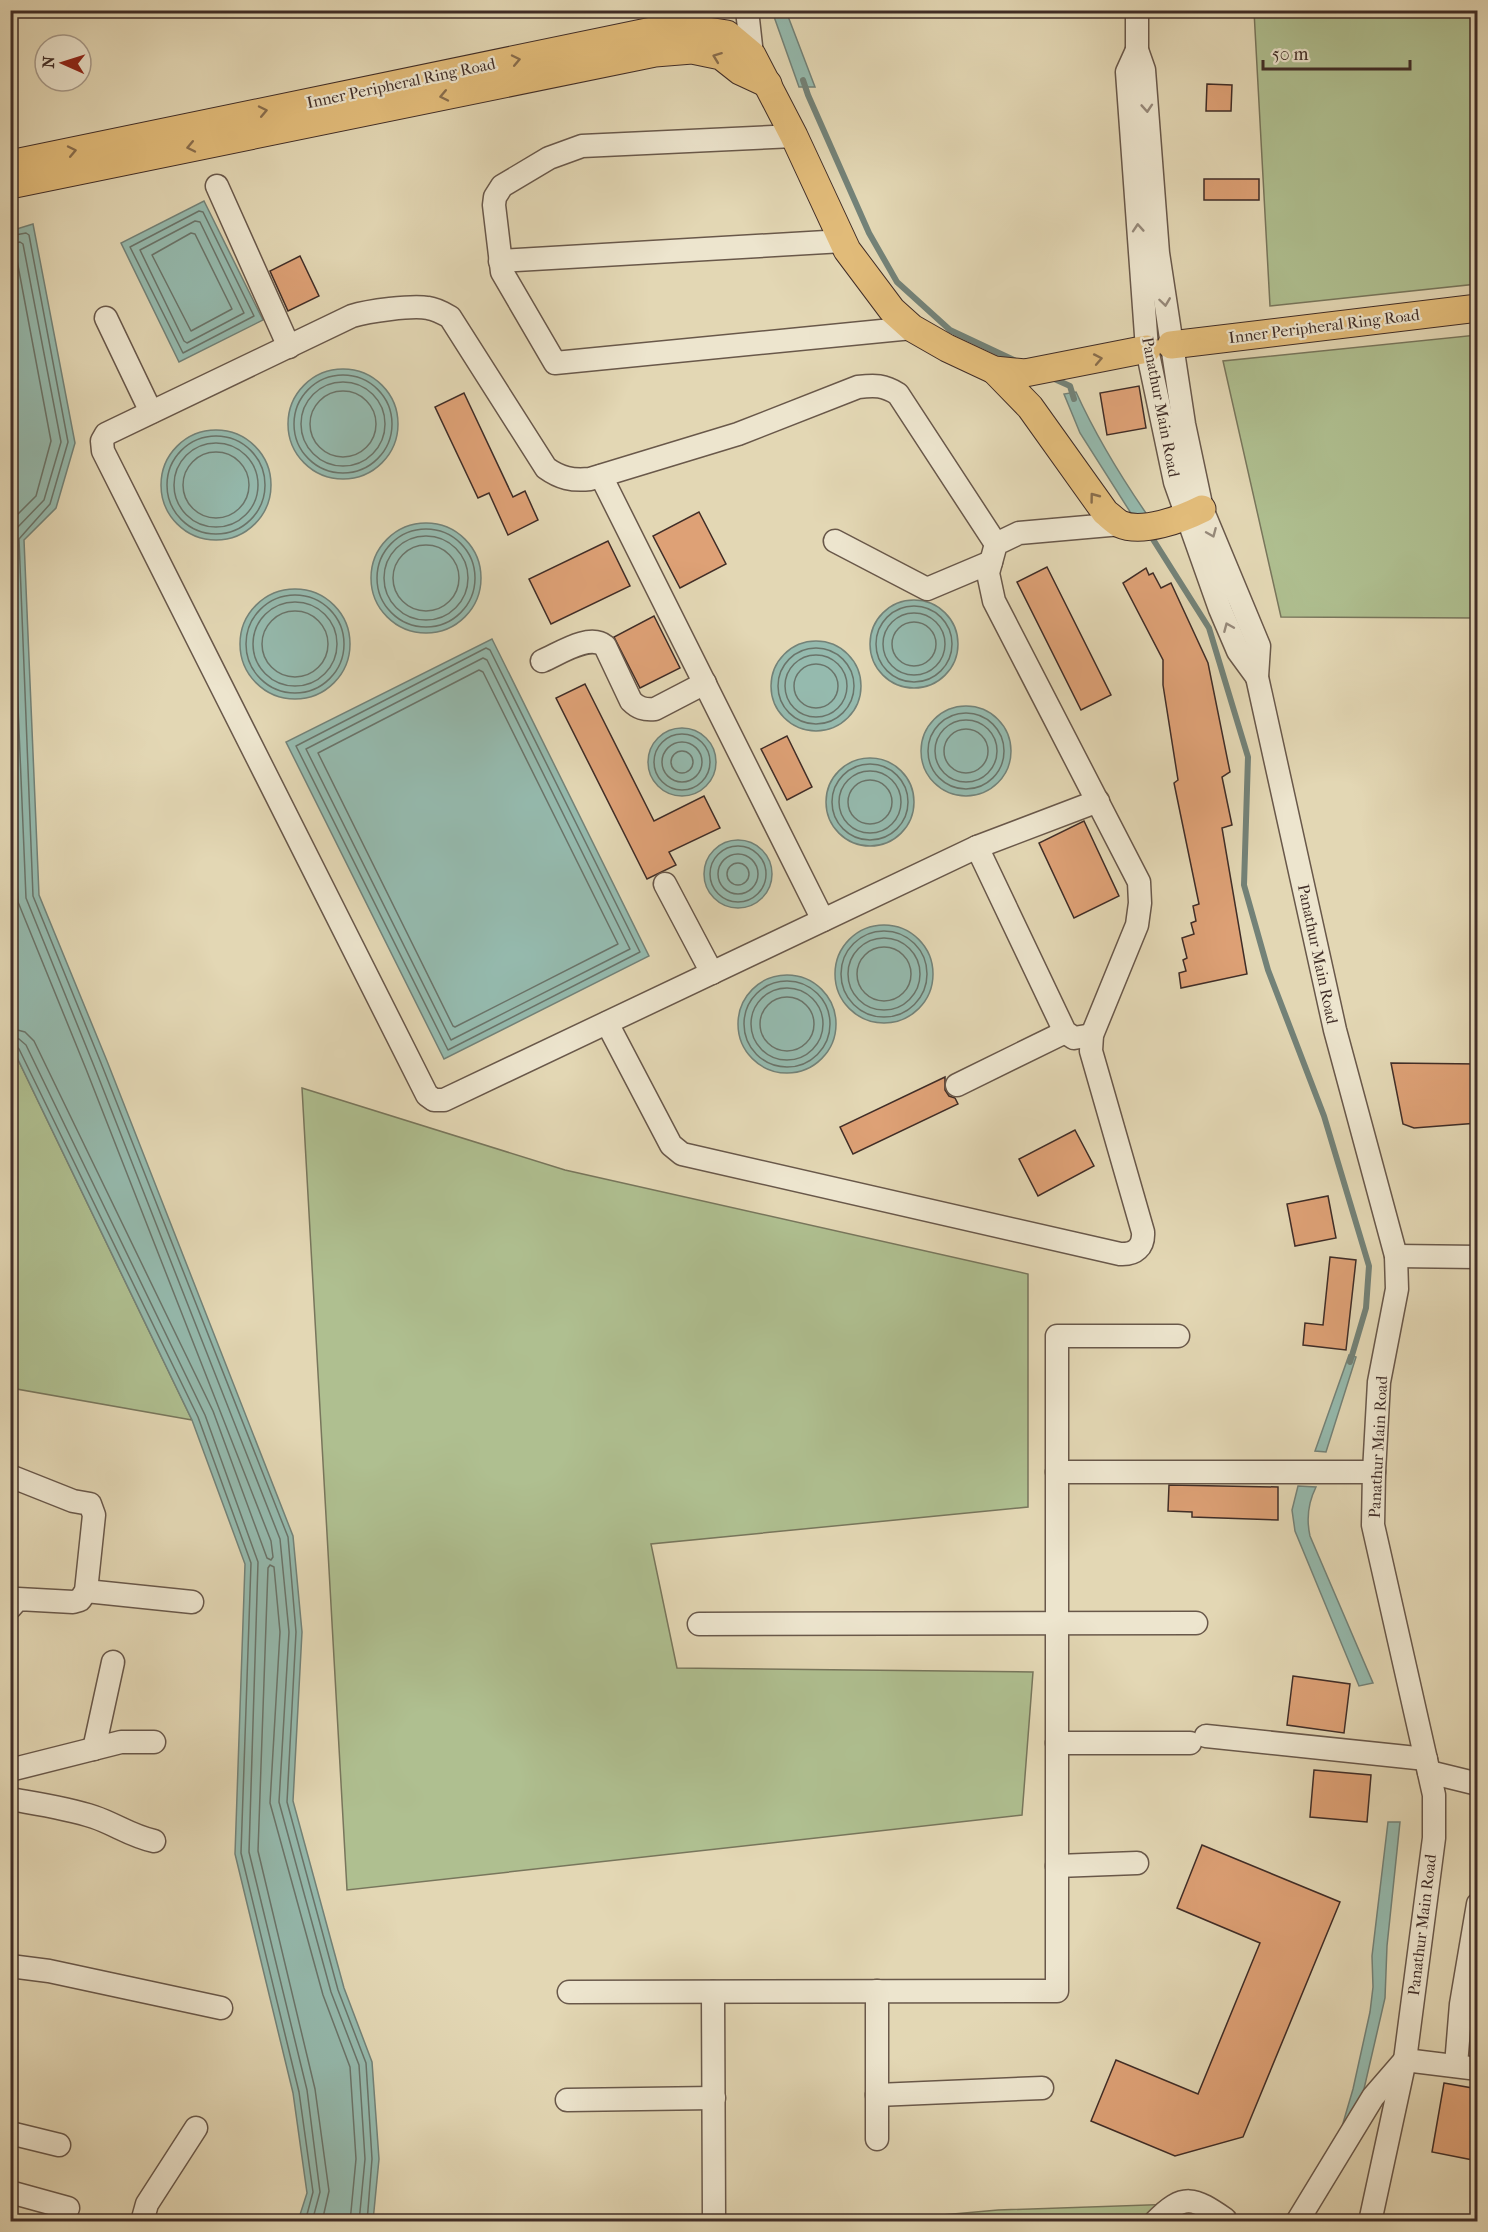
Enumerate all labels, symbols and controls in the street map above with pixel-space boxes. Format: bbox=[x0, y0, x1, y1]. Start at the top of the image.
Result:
north arrow bbox=[33, 33, 93, 93]
scale bar bbox=[1263, 33, 1410, 71]
text: 50 m bbox=[1272, 44, 1309, 65]
one-way arrow bbox=[712, 52, 723, 64]
street label: Inner Peripheral Ring Road bbox=[305, 54, 497, 112]
one-way arrow bbox=[511, 54, 521, 67]
text: N bbox=[39, 55, 58, 69]
one-way arrow bbox=[439, 89, 449, 102]
one-way arrow bbox=[1140, 103, 1153, 112]
one-way arrow bbox=[258, 106, 268, 119]
one-way arrow bbox=[186, 140, 196, 153]
one-way arrow bbox=[67, 145, 77, 158]
one-way arrow bbox=[1132, 223, 1145, 232]
one-way arrow bbox=[1158, 297, 1171, 306]
street label: Inner Peripheral Ring Road bbox=[1227, 305, 1421, 347]
street label: Panathur Main Road bbox=[1138, 335, 1184, 479]
one-way arrow bbox=[1092, 353, 1102, 366]
one-way arrow bbox=[1090, 493, 1101, 504]
one-way arrow bbox=[1205, 527, 1217, 538]
one-way arrow bbox=[1223, 623, 1235, 634]
street label: Panathur Main Road bbox=[1294, 882, 1342, 1026]
street label: Panathur Main Road bbox=[1365, 1375, 1391, 1519]
street label: Panathur Main Road bbox=[1404, 1853, 1440, 1997]

